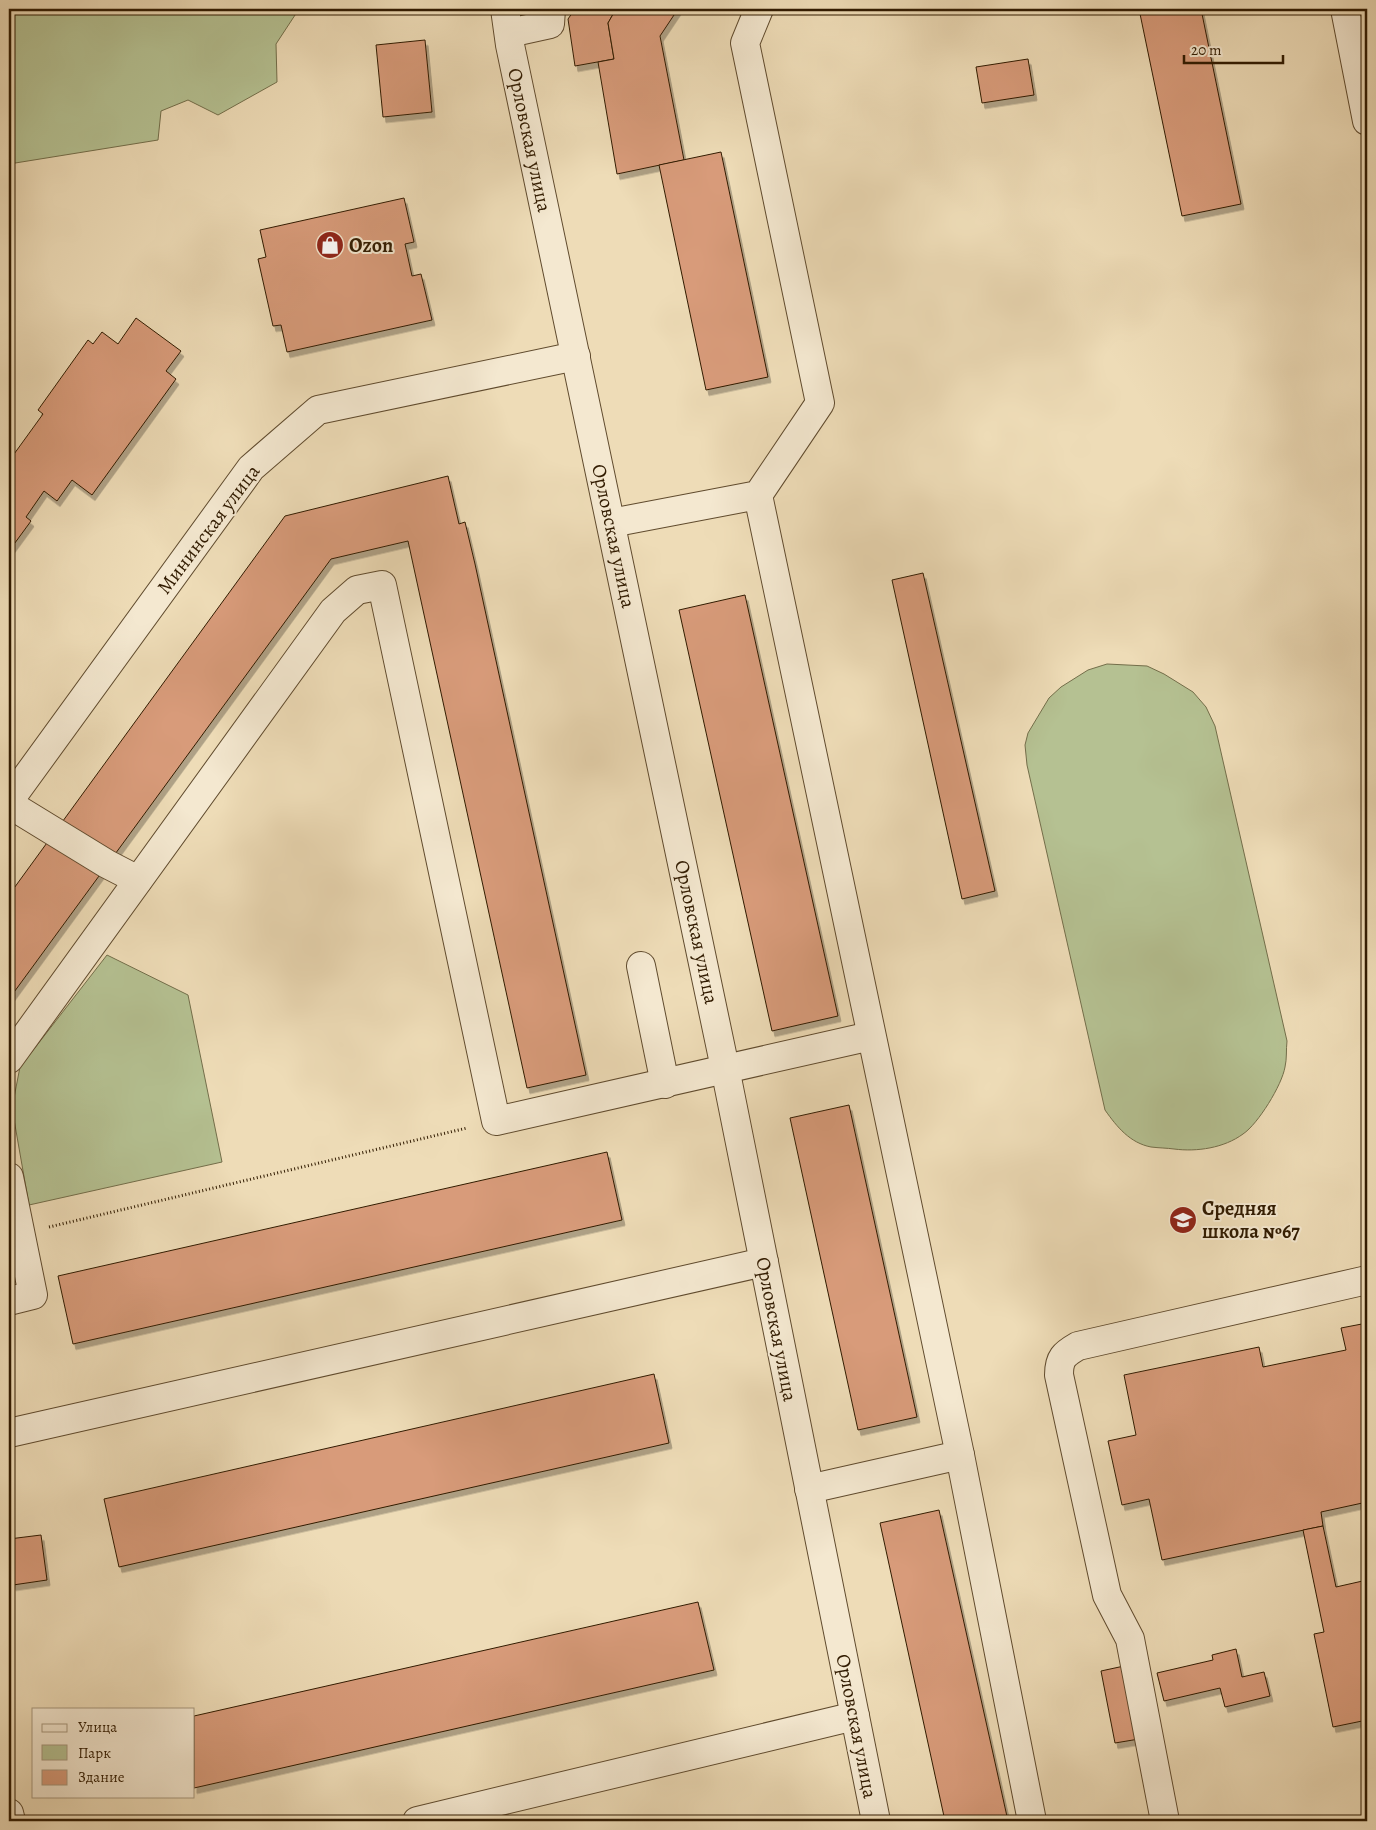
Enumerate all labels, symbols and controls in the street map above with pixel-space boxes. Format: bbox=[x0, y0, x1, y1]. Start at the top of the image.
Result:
scale bar bbox=[1184, 32, 1282, 64]
text: 20 m bbox=[1191, 40, 1222, 60]
street label: Орловская улица bbox=[501, 66, 558, 215]
shop icon: Ozon bbox=[315, 230, 345, 260]
place label: Ozon bbox=[349, 232, 393, 259]
street label: Мининская улица bbox=[151, 458, 267, 600]
street label: Орловская улица bbox=[585, 462, 642, 611]
street label: Орловская улица bbox=[668, 858, 725, 1007]
place label: Средняя школа №67 bbox=[1202, 1195, 1300, 1245]
school or university icon: Средняя школа №67 bbox=[1168, 1205, 1198, 1235]
street label: Орловская улица bbox=[749, 1255, 804, 1404]
street label: Орловская улица bbox=[829, 1652, 884, 1801]
legend bbox=[32, 1708, 195, 1798]
text: Улица bbox=[78, 1717, 117, 1737]
text: Парк bbox=[78, 1743, 111, 1763]
text: Здание bbox=[78, 1767, 125, 1787]

